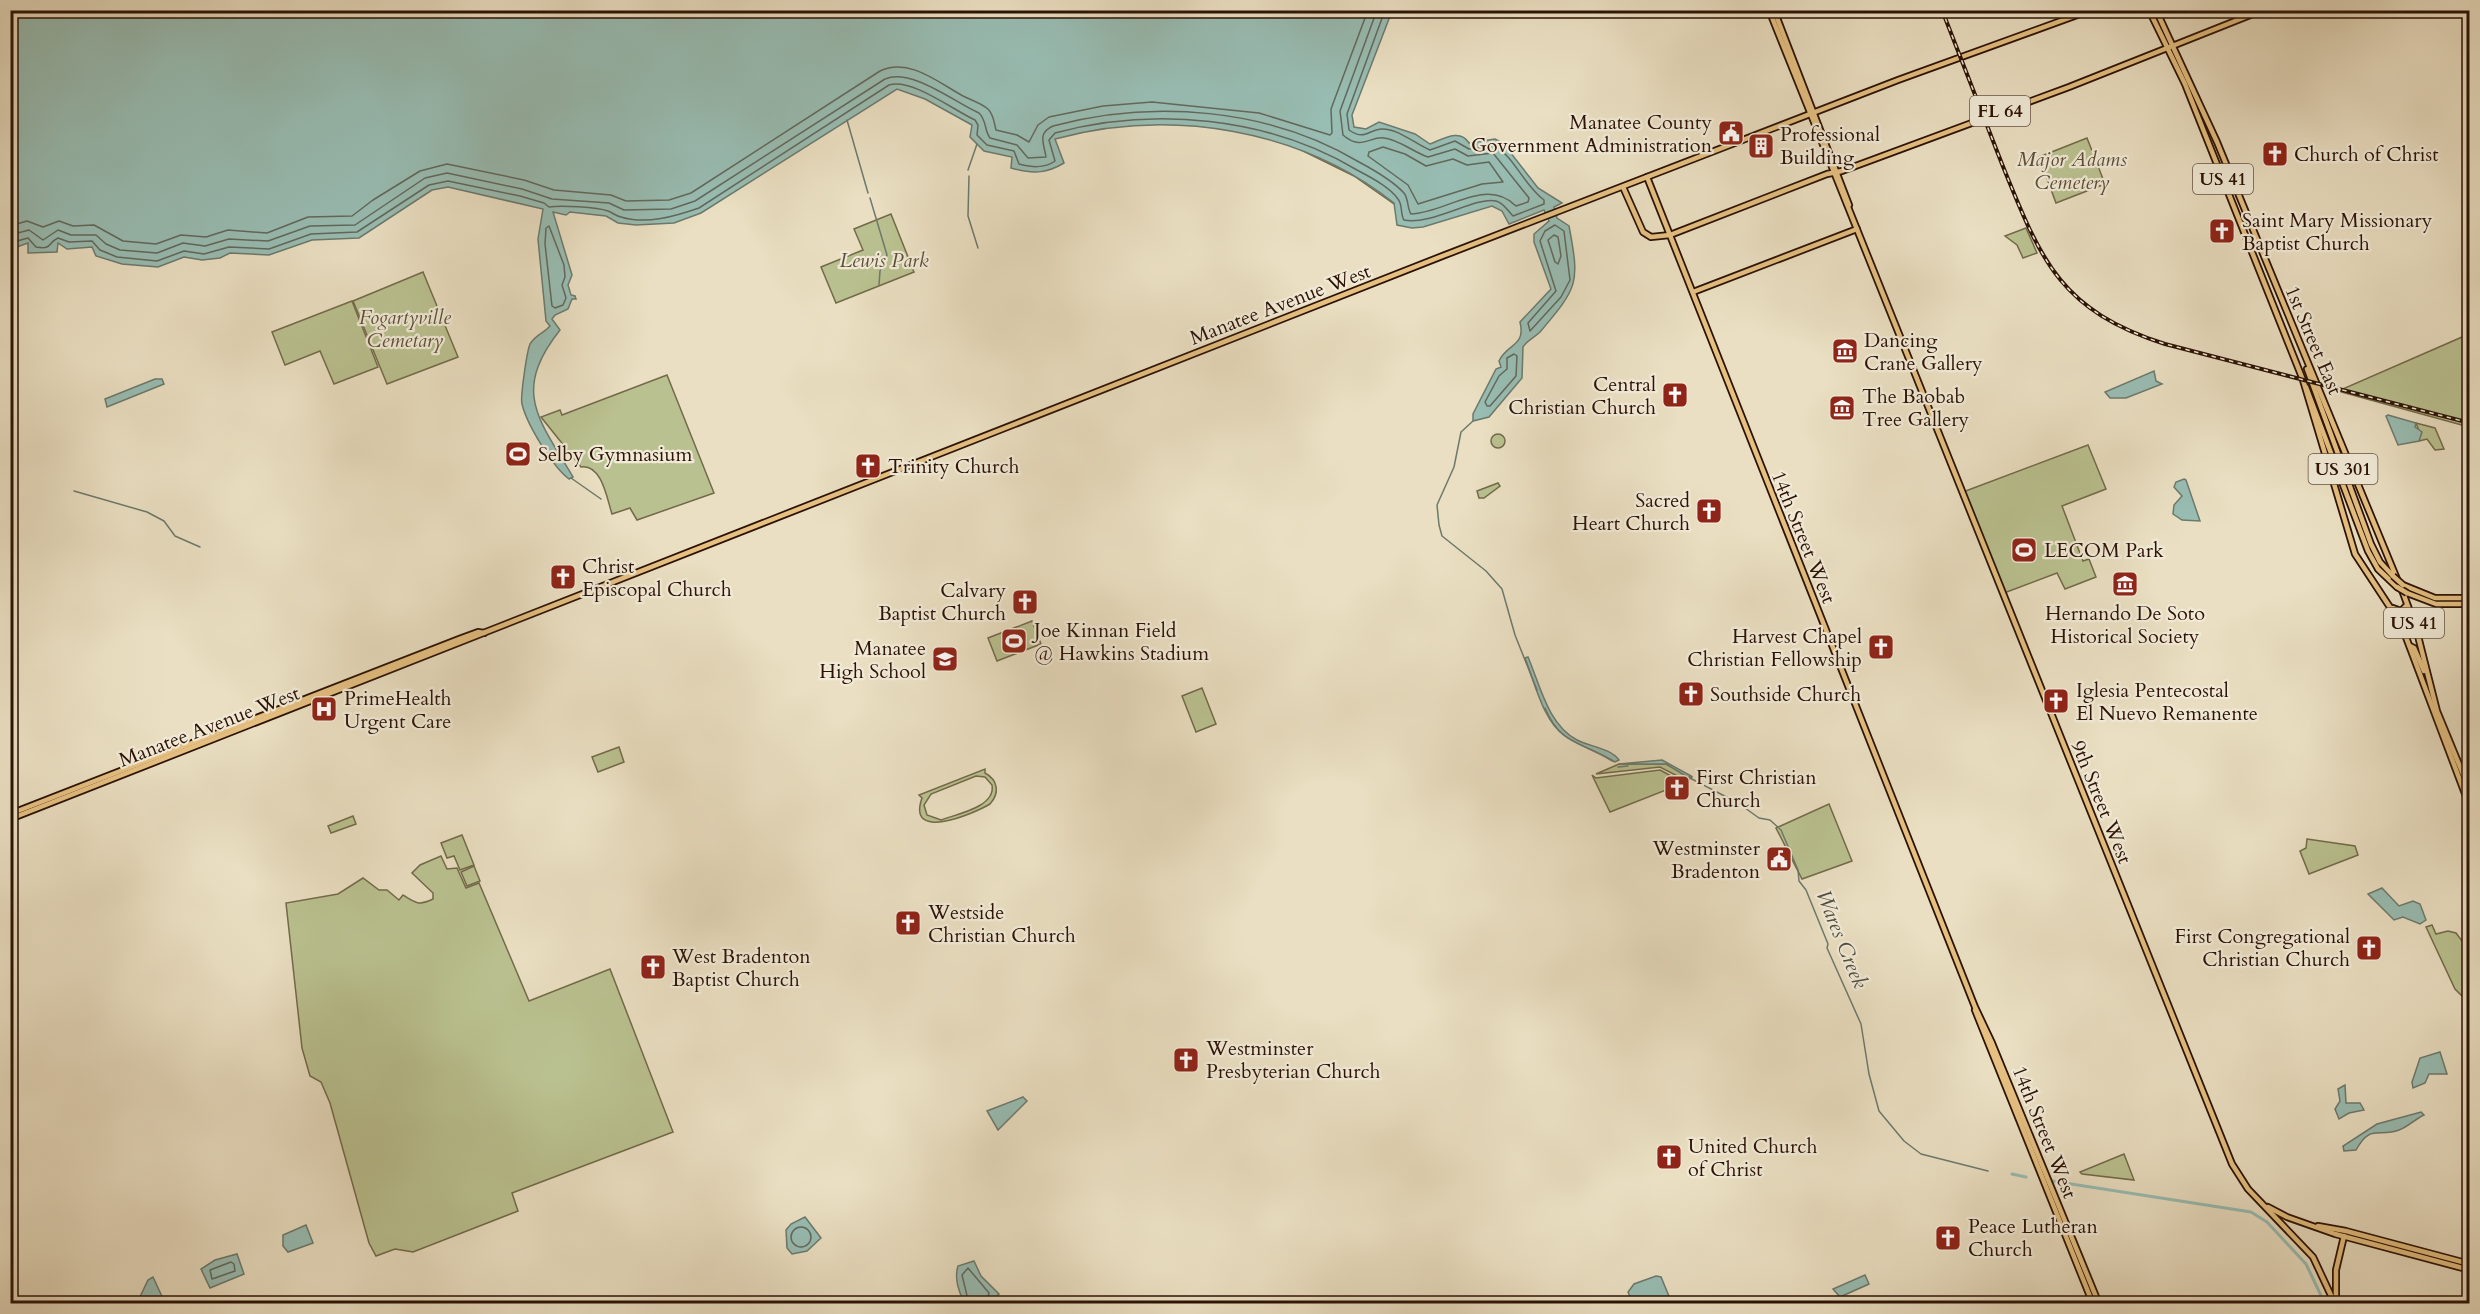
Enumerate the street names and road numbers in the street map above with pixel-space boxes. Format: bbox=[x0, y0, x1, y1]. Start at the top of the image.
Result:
road number: FL 64 bbox=[1970, 96, 2030, 126]
road number: US 41 bbox=[2193, 164, 2253, 194]
street label: Manatee Avenue West bbox=[1186, 257, 1375, 351]
street label: 1st Street East bbox=[2278, 281, 2349, 400]
road number: US 301 bbox=[2308, 454, 2378, 484]
street label: 14th Street West bbox=[1765, 467, 1843, 608]
road number: US 41 bbox=[2384, 608, 2444, 638]
street label: Manatee Avenue West bbox=[115, 679, 304, 773]
street label: 9th Street West bbox=[2065, 737, 2139, 868]
street label: 14th Street West bbox=[2006, 1062, 2084, 1203]

